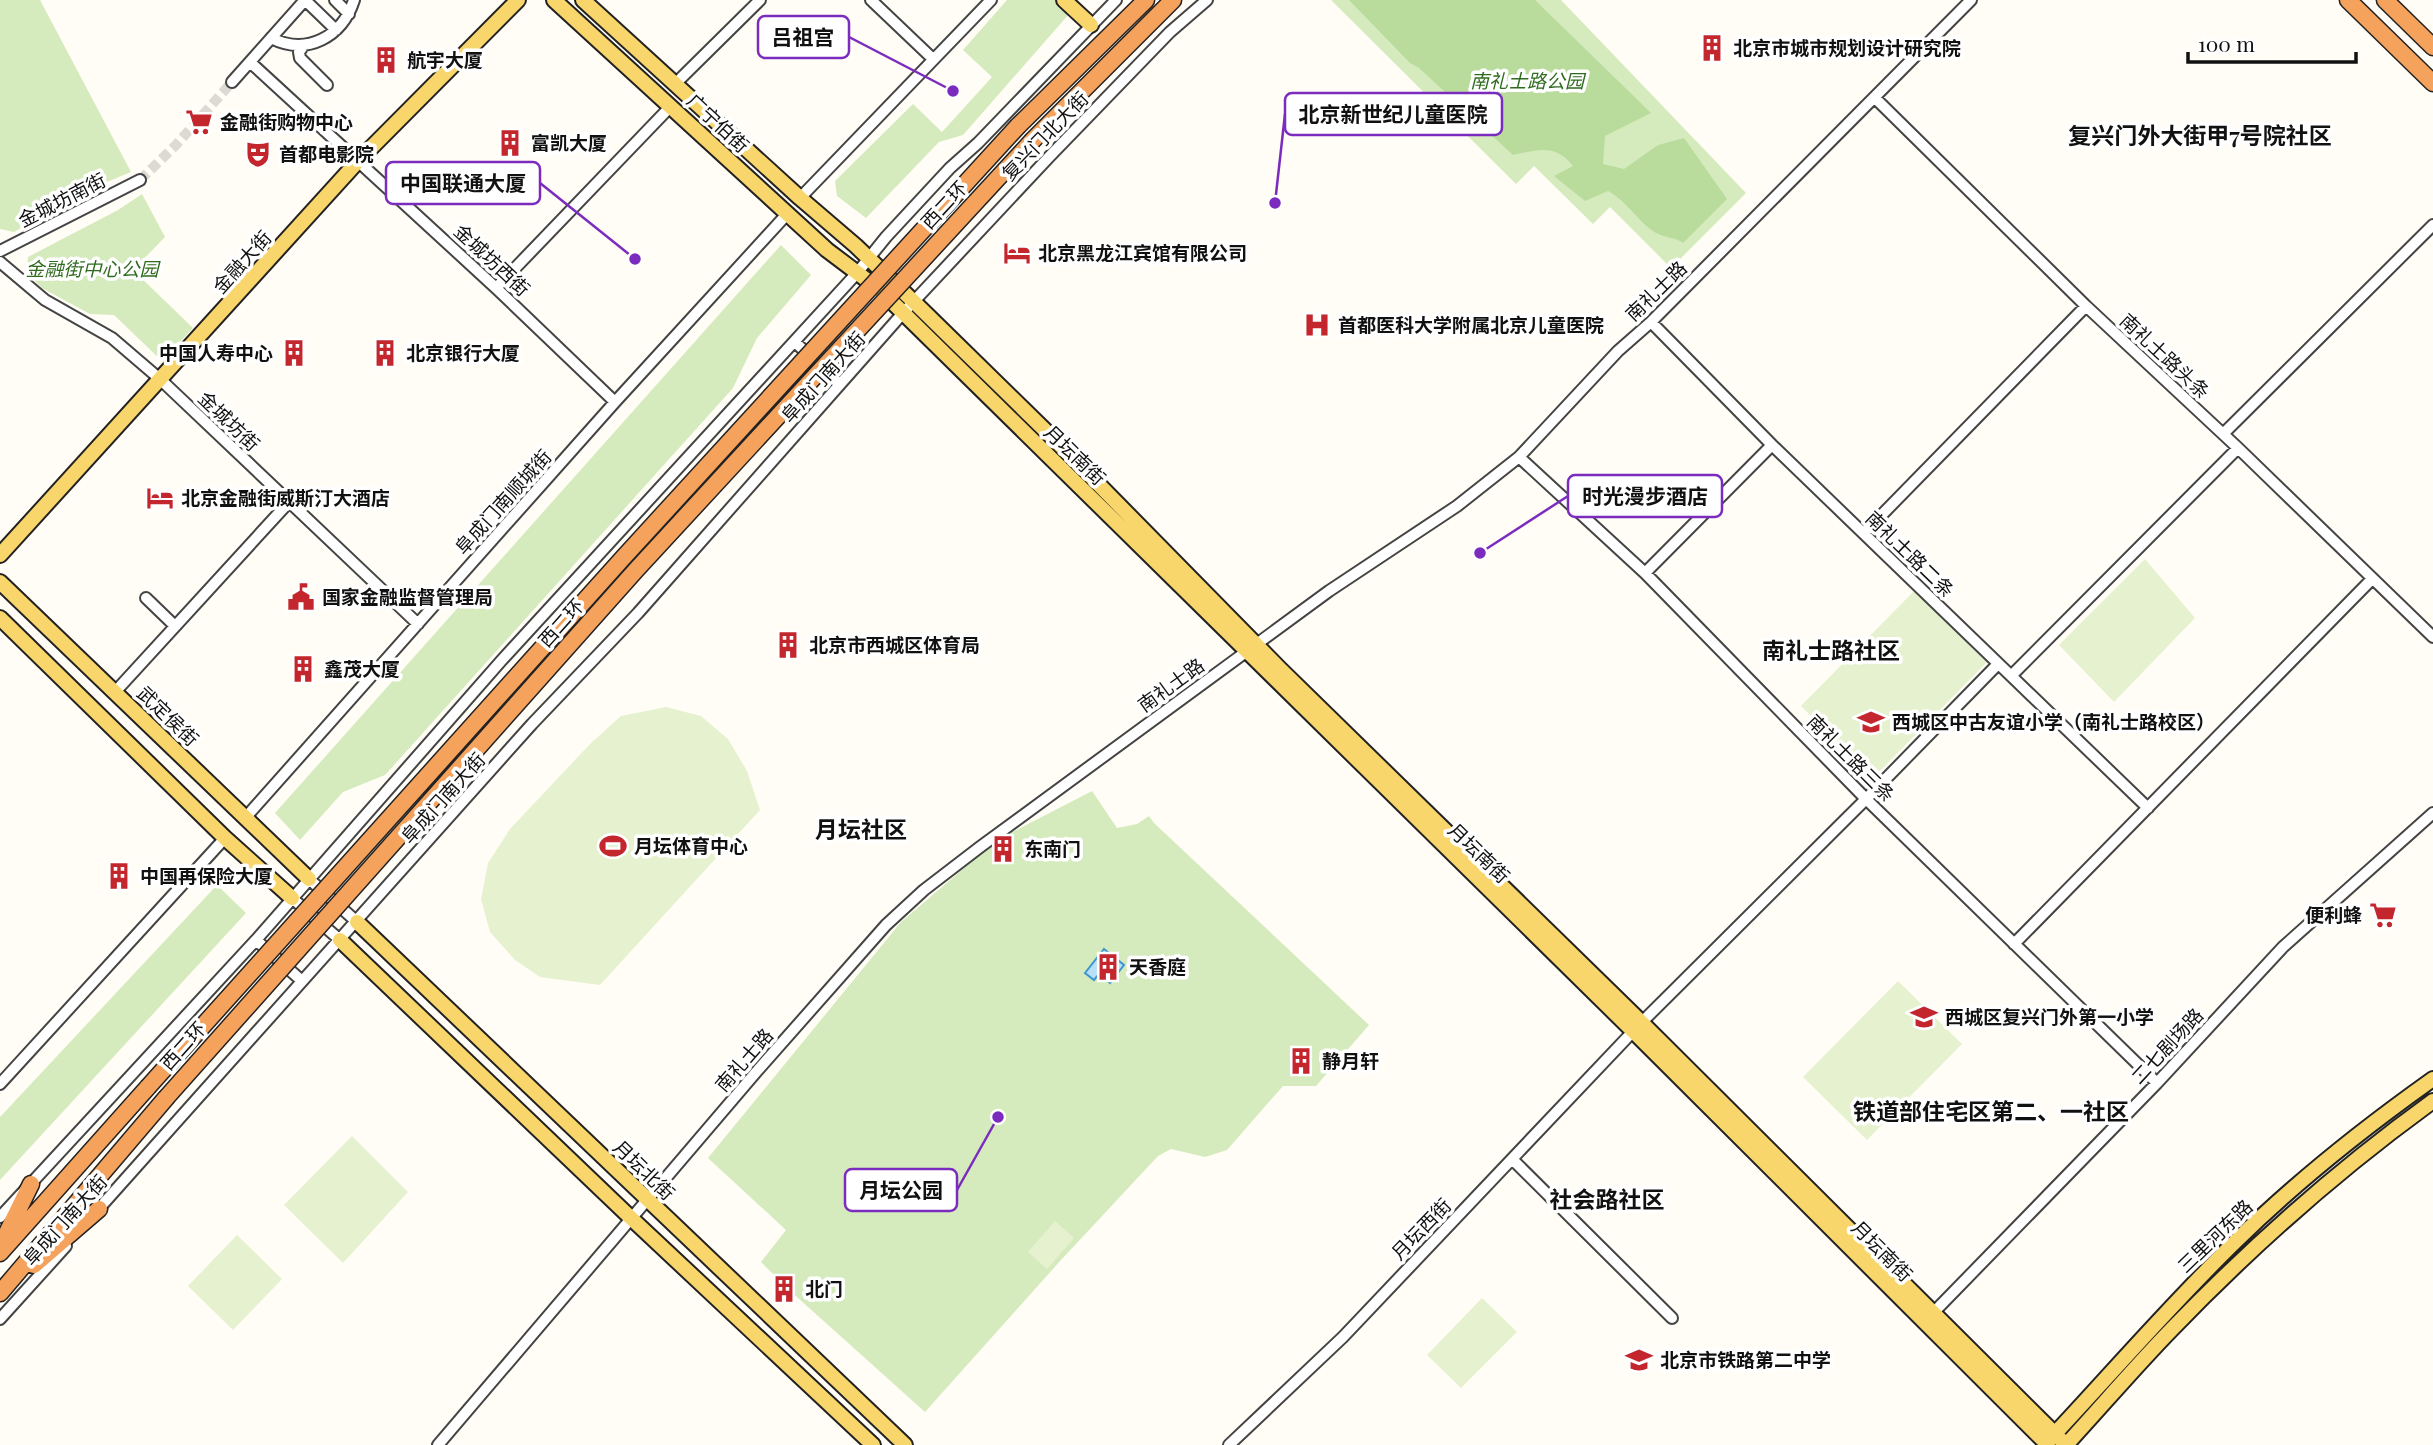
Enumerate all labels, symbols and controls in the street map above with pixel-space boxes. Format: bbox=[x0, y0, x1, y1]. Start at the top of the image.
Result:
callout: 吕祖宫 bbox=[758, 16, 849, 58]
scale bar bbox=[2188, 21, 2356, 65]
text: 吕祖宫 bbox=[772, 22, 835, 50]
text: 100 m bbox=[2198, 29, 2255, 57]
building icon: 北京市城市规划设计研究院 bbox=[1697, 33, 1727, 63]
place label: 北京市城市规划设计研究院 bbox=[1733, 34, 1961, 60]
building icon: 航宇大厦 bbox=[371, 45, 401, 75]
place label: 航宇大厦 bbox=[407, 46, 483, 72]
park label: 南礼士路公园 bbox=[1470, 67, 1587, 93]
street label: 复兴门北大街 bbox=[995, 85, 1093, 185]
street label: 广宁伯街 bbox=[682, 87, 755, 158]
callout: 北京新世纪儿童医院 bbox=[1285, 93, 1502, 135]
text: 北京新世纪儿童医院 bbox=[1299, 99, 1488, 127]
supermarket icon: 金融街购物中心 bbox=[184, 107, 214, 137]
place label: 金融街购物中心 bbox=[220, 108, 353, 134]
district label: 复兴门外大街甲7号院社区 bbox=[2068, 119, 2332, 150]
building icon: 富凯大厦 bbox=[495, 128, 525, 158]
place label: 富凯大厦 bbox=[531, 129, 607, 155]
theatre icon: 首都电影院 bbox=[243, 139, 273, 169]
place label: 首都电影院 bbox=[279, 140, 374, 166]
callout: 中国联通大厦 bbox=[386, 162, 540, 204]
street label: 金城坊南街 bbox=[13, 166, 110, 232]
text: 中国联通大厦 bbox=[400, 168, 526, 196]
street label: 西二环 bbox=[914, 175, 972, 234]
street label: 金城坊西街 bbox=[449, 217, 536, 301]
street label: 金融大街 bbox=[206, 224, 276, 298]
hotel icon: 北京黑龙江宾馆有限公司 bbox=[1002, 238, 1032, 268]
place label: 北京黑龙江宾馆有限公司 bbox=[1038, 239, 1247, 265]
park label: 金融街中心公园 bbox=[25, 255, 161, 281]
street label: 南礼士路 bbox=[1619, 255, 1692, 326]
street label: 南礼士路头条 bbox=[2115, 307, 2216, 404]
hospital icon: 首都医科大学附属北京儿童医院 bbox=[1302, 310, 1332, 340]
place label: 首都医科大学附属北京儿童医院 bbox=[1338, 311, 1604, 337]
street label: 阜成门南大街 bbox=[774, 325, 870, 427]
building icon: 中国人寿中心 bbox=[279, 338, 309, 368]
building icon: 北京银行大厦 bbox=[370, 338, 400, 368]
place label: 中国人寿中心 bbox=[159, 339, 273, 365]
place label: 北京银行大厦 bbox=[406, 339, 520, 365]
street label: 金城坊街 bbox=[193, 385, 266, 456]
street label: 月坛南街 bbox=[1039, 419, 1112, 490]
street label: 阜成门南顺城街 bbox=[448, 443, 556, 559]
callout: 时光漫步酒店 bbox=[1568, 475, 1722, 517]
text: 时光漫步酒店 bbox=[1582, 481, 1708, 509]
hotel icon: 北京金融街威斯汀大酒店 bbox=[145, 483, 175, 513]
place label: 北京金融街威斯汀大酒店 bbox=[181, 484, 390, 510]
street label: 南礼士路二条 bbox=[1861, 504, 1961, 602]
public building icon: 国家金融监督管理局 bbox=[286, 582, 316, 612]
place label: 国家金融监督管理局 bbox=[322, 583, 493, 609]
street label: 西二环 bbox=[532, 592, 589, 652]
building icon: 北京市西城区体育局 bbox=[773, 630, 803, 660]
place label: 北京市西城区体育局 bbox=[809, 631, 980, 657]
district label: 南礼士路社区 bbox=[1762, 634, 1900, 665]
street label: 南礼士路 bbox=[1132, 651, 1209, 717]
building icon: 鑫茂大厦 bbox=[288, 654, 318, 684]
place label: 鑫茂大厦 bbox=[324, 655, 400, 681]
street label: 武定侯街 bbox=[132, 680, 205, 751]
school or university icon: 西城区中古友谊小学（南礼士路校区） bbox=[1856, 707, 1886, 737]
street label: 南礼士路三条 bbox=[1802, 708, 1901, 807]
place label: 西城区中古友谊小学（南礼士路校区） bbox=[1892, 708, 2215, 734]
street label: 阜成门南大街 bbox=[394, 746, 490, 848]
district label: 月坛社区 bbox=[815, 813, 907, 844]
street label: 月坛南街 bbox=[1443, 817, 1516, 888]
sports icon: 月坛体育中心 bbox=[598, 831, 628, 861]
place label: 月坛体育中心 bbox=[634, 832, 748, 858]
building icon: 东南门 bbox=[988, 834, 1018, 864]
place label: 东南门 bbox=[1024, 835, 1081, 861]
building icon: 中国再保险大厦 bbox=[104, 861, 134, 891]
place label: 中国再保险大厦 bbox=[140, 862, 273, 888]
supermarket icon: 便利蜂 bbox=[2368, 900, 2398, 930]
place label: 便利蜂 bbox=[2305, 901, 2362, 927]
building icon: 天香庭 bbox=[1093, 952, 1123, 982]
place label: 天香庭 bbox=[1129, 953, 1186, 979]
school or university icon: 西城区复兴门外第一小学 bbox=[1909, 1002, 1939, 1032]
street label: 二七剧场路 bbox=[2124, 1002, 2208, 1089]
place label: 西城区复兴门外第一小学 bbox=[1945, 1003, 2154, 1029]
street label: 西二环 bbox=[154, 1015, 211, 1075]
street label: 南礼士路 bbox=[708, 1022, 778, 1097]
building icon: 静月轩 bbox=[1286, 1046, 1316, 1076]
place label: 静月轩 bbox=[1322, 1047, 1379, 1073]
district label: 铁道部住宅区第二、一社区 bbox=[1853, 1095, 2129, 1126]
street label: 月坛北街 bbox=[608, 1134, 681, 1205]
street label: 阜成门南大街 bbox=[16, 1168, 112, 1270]
callout: 月坛公园 bbox=[845, 1169, 957, 1211]
text: 月坛公园 bbox=[859, 1175, 943, 1203]
district label: 社会路社区 bbox=[1550, 1183, 1665, 1214]
street label: 月坛西街 bbox=[1385, 1192, 1456, 1265]
street label: 三里河东路 bbox=[2171, 1193, 2258, 1278]
street label: 月坛南街 bbox=[1847, 1214, 1919, 1286]
building icon: 北门 bbox=[769, 1274, 799, 1304]
place label: 北门 bbox=[805, 1275, 843, 1301]
school or university icon: 北京市铁路第二中学 bbox=[1624, 1345, 1654, 1375]
place label: 北京市铁路第二中学 bbox=[1660, 1346, 1831, 1372]

